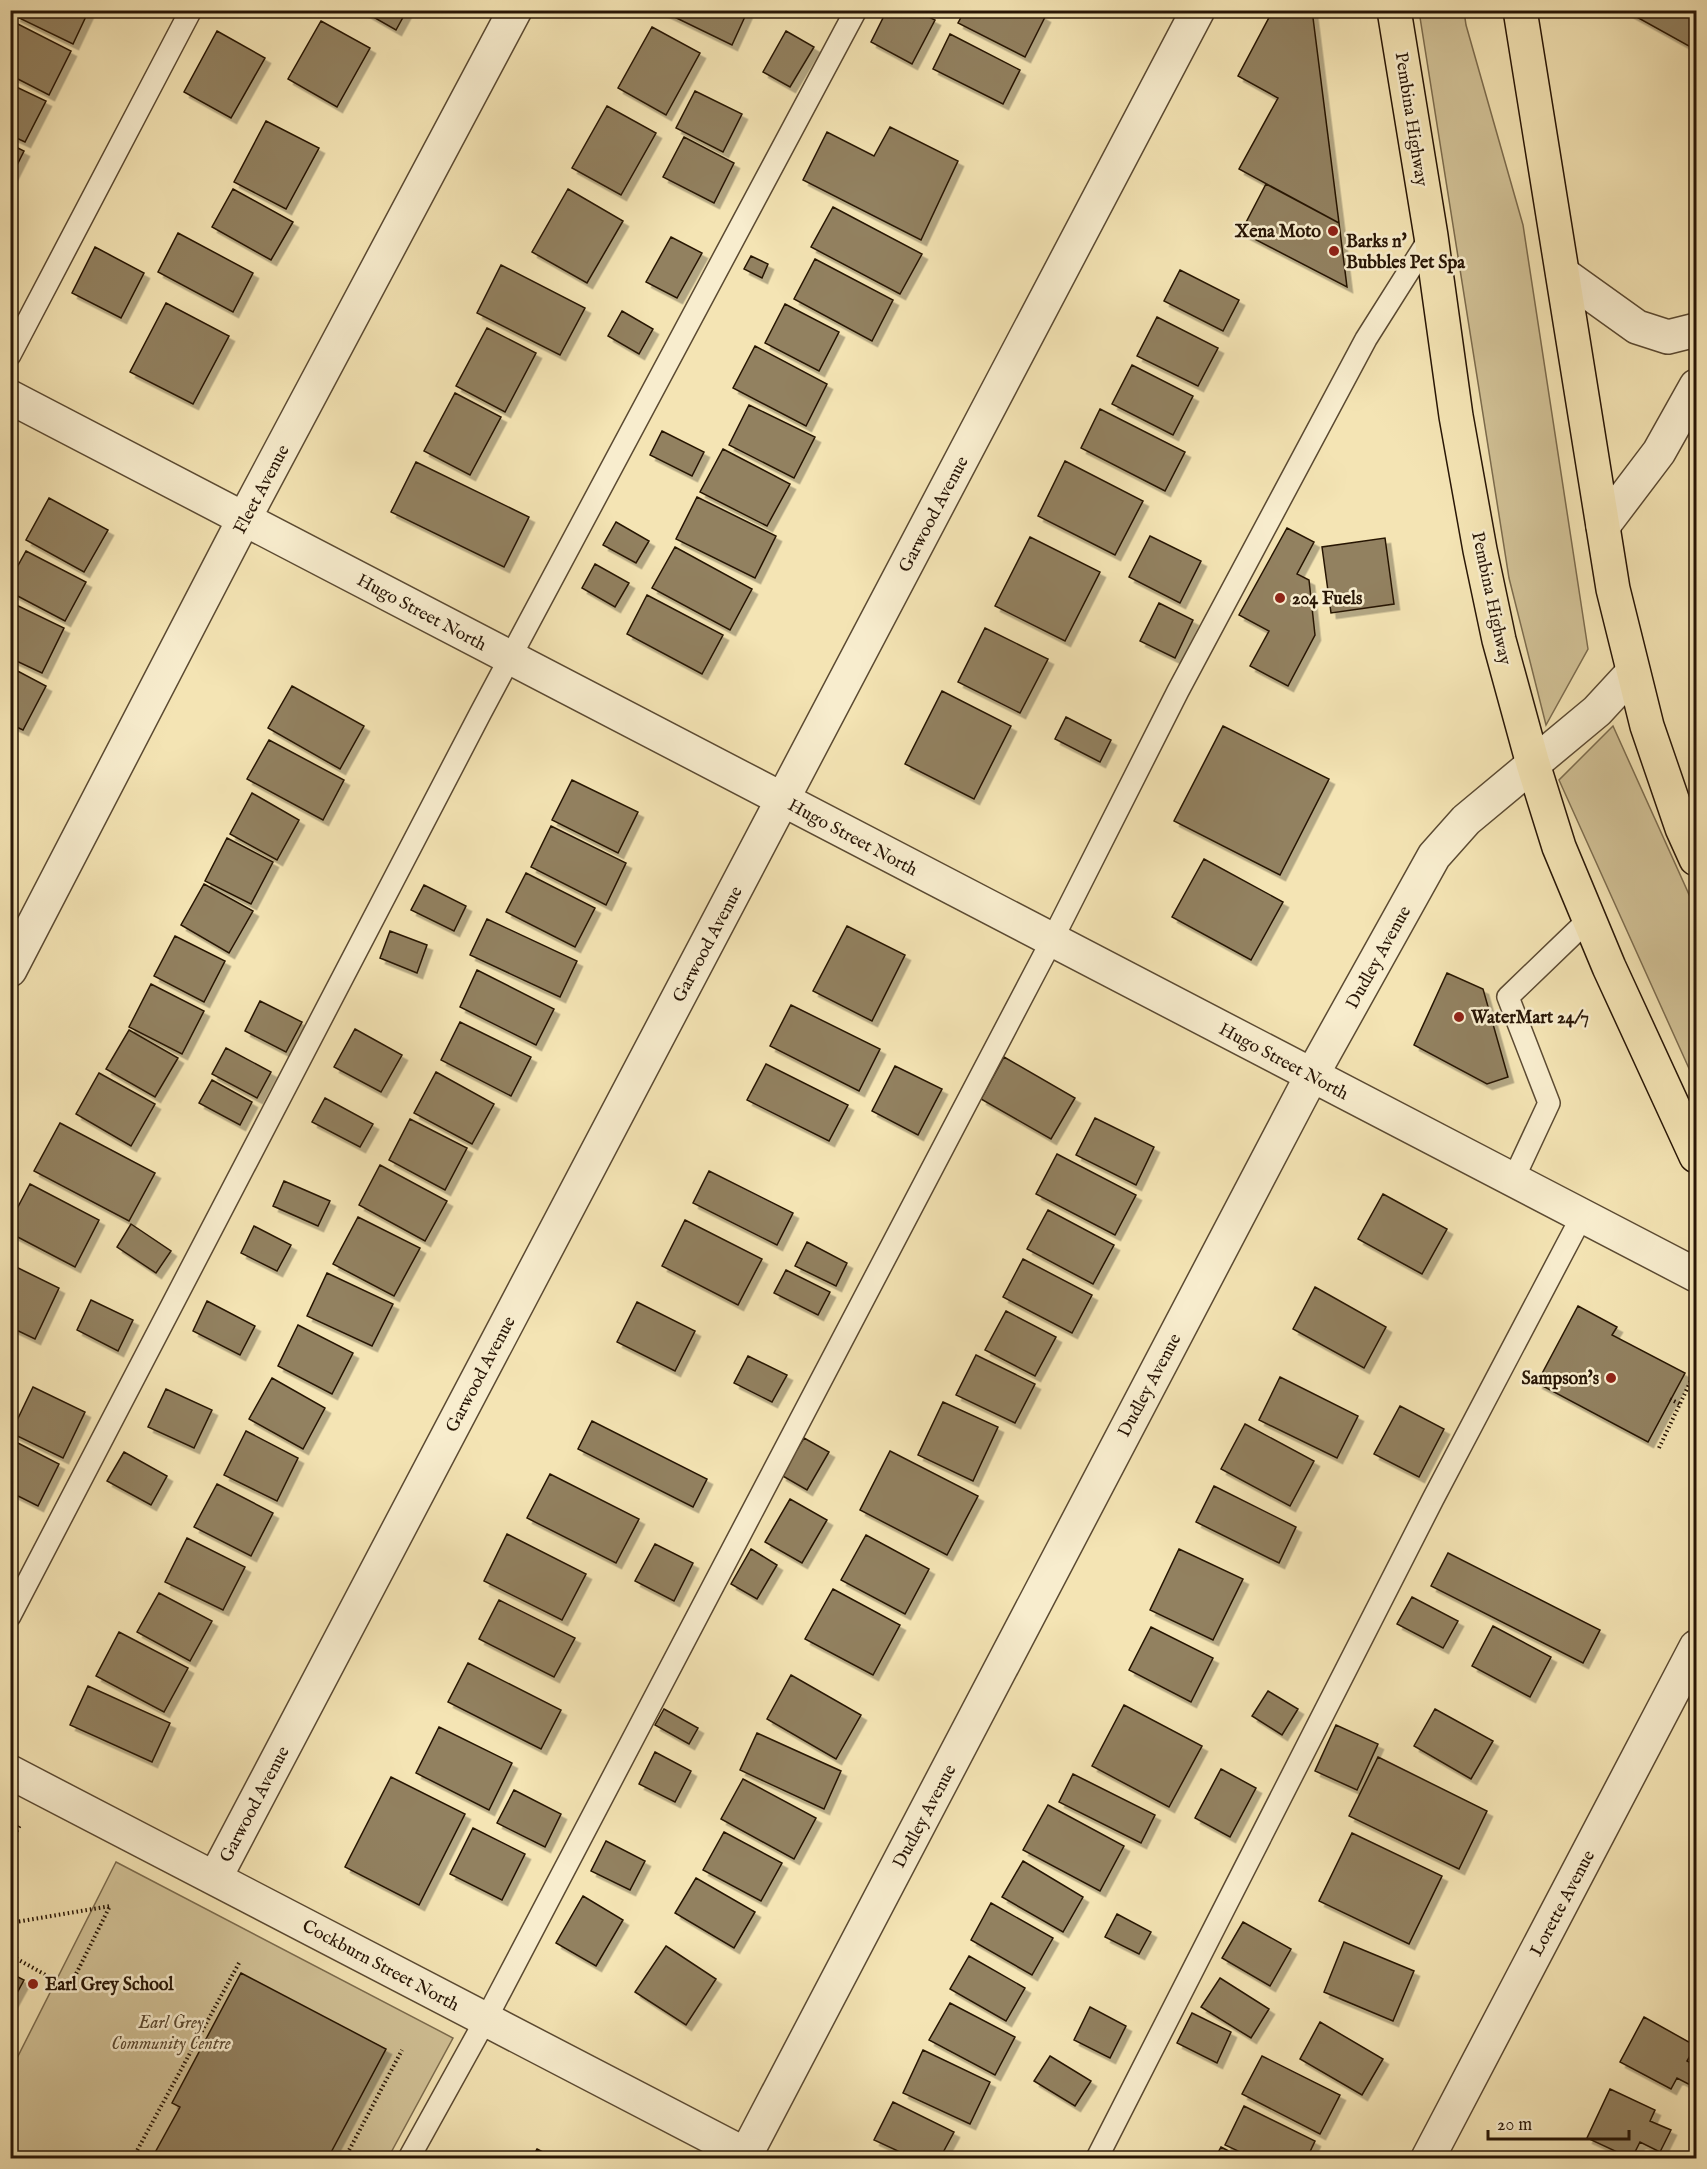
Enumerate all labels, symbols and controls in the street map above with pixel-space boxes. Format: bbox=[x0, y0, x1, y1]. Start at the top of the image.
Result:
street label: Pembina Highway bbox=[1389, 50, 1433, 188]
place label: Xena Moto bbox=[1234, 221, 1321, 244]
marker: Xena Moto bbox=[1326, 224, 1340, 238]
place label: Barks n' Bubbles Pet Spa bbox=[1346, 231, 1466, 275]
marker: Barks n' Bubbles Pet Spa bbox=[1327, 244, 1341, 258]
street label: Fleet Avenue bbox=[229, 441, 295, 538]
street label: Garwood Avenue bbox=[894, 453, 975, 577]
street label: Pembina Highway bbox=[1465, 530, 1516, 667]
street label: Hugo Street North bbox=[352, 569, 490, 657]
place label: 204 Fuels bbox=[1292, 588, 1363, 611]
marker: 204 Fuels bbox=[1273, 591, 1287, 605]
street label: Hugo Street North bbox=[783, 794, 921, 882]
street label: Garwood Avenue bbox=[668, 883, 749, 1007]
street label: Dudley Avenue bbox=[1342, 902, 1417, 1013]
place label: WaterMart 24/7 bbox=[1470, 1007, 1589, 1030]
marker: WaterMart 24/7 bbox=[1452, 1010, 1466, 1024]
street label: Hugo Street North bbox=[1214, 1018, 1352, 1106]
street label: Garwood Avenue bbox=[441, 1313, 522, 1437]
street label: Dudley Avenue bbox=[1113, 1330, 1187, 1442]
place label: Sampson's bbox=[1522, 1368, 1600, 1391]
marker: Sampson's bbox=[1604, 1371, 1618, 1385]
street label: Garwood Avenue bbox=[215, 1743, 296, 1867]
street label: Dudley Avenue bbox=[888, 1761, 962, 1873]
street label: Lorette Avenue bbox=[1526, 1847, 1601, 1961]
street label: Cockburn Street North bbox=[298, 1915, 463, 2018]
place label: Earl Grey School bbox=[45, 1974, 174, 1997]
marker: Earl Grey School bbox=[26, 1977, 40, 1991]
park label: Earl Grey Community Centre bbox=[111, 2012, 231, 2056]
scale bar bbox=[1488, 2103, 1629, 2141]
text: 20 m bbox=[1497, 2114, 1532, 2137]

